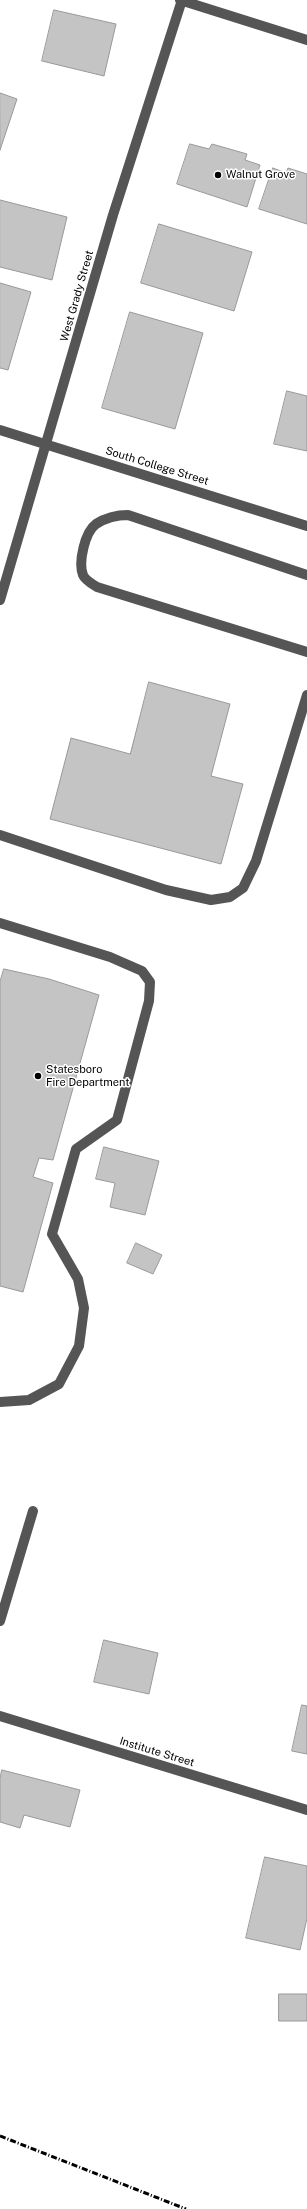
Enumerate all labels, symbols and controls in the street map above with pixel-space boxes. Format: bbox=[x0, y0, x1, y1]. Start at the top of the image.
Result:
place label: Walnut Grove bbox=[226, 168, 295, 182]
marker: Walnut Grove bbox=[213, 170, 223, 180]
street label: West Grady Street bbox=[58, 249, 96, 343]
street label: South College Street bbox=[104, 444, 210, 488]
place label: Statesboro Fire Department bbox=[46, 1063, 129, 1089]
marker: Statesboro Fire Department bbox=[33, 1071, 43, 1081]
street label: Institute Street bbox=[118, 1734, 196, 1770]

